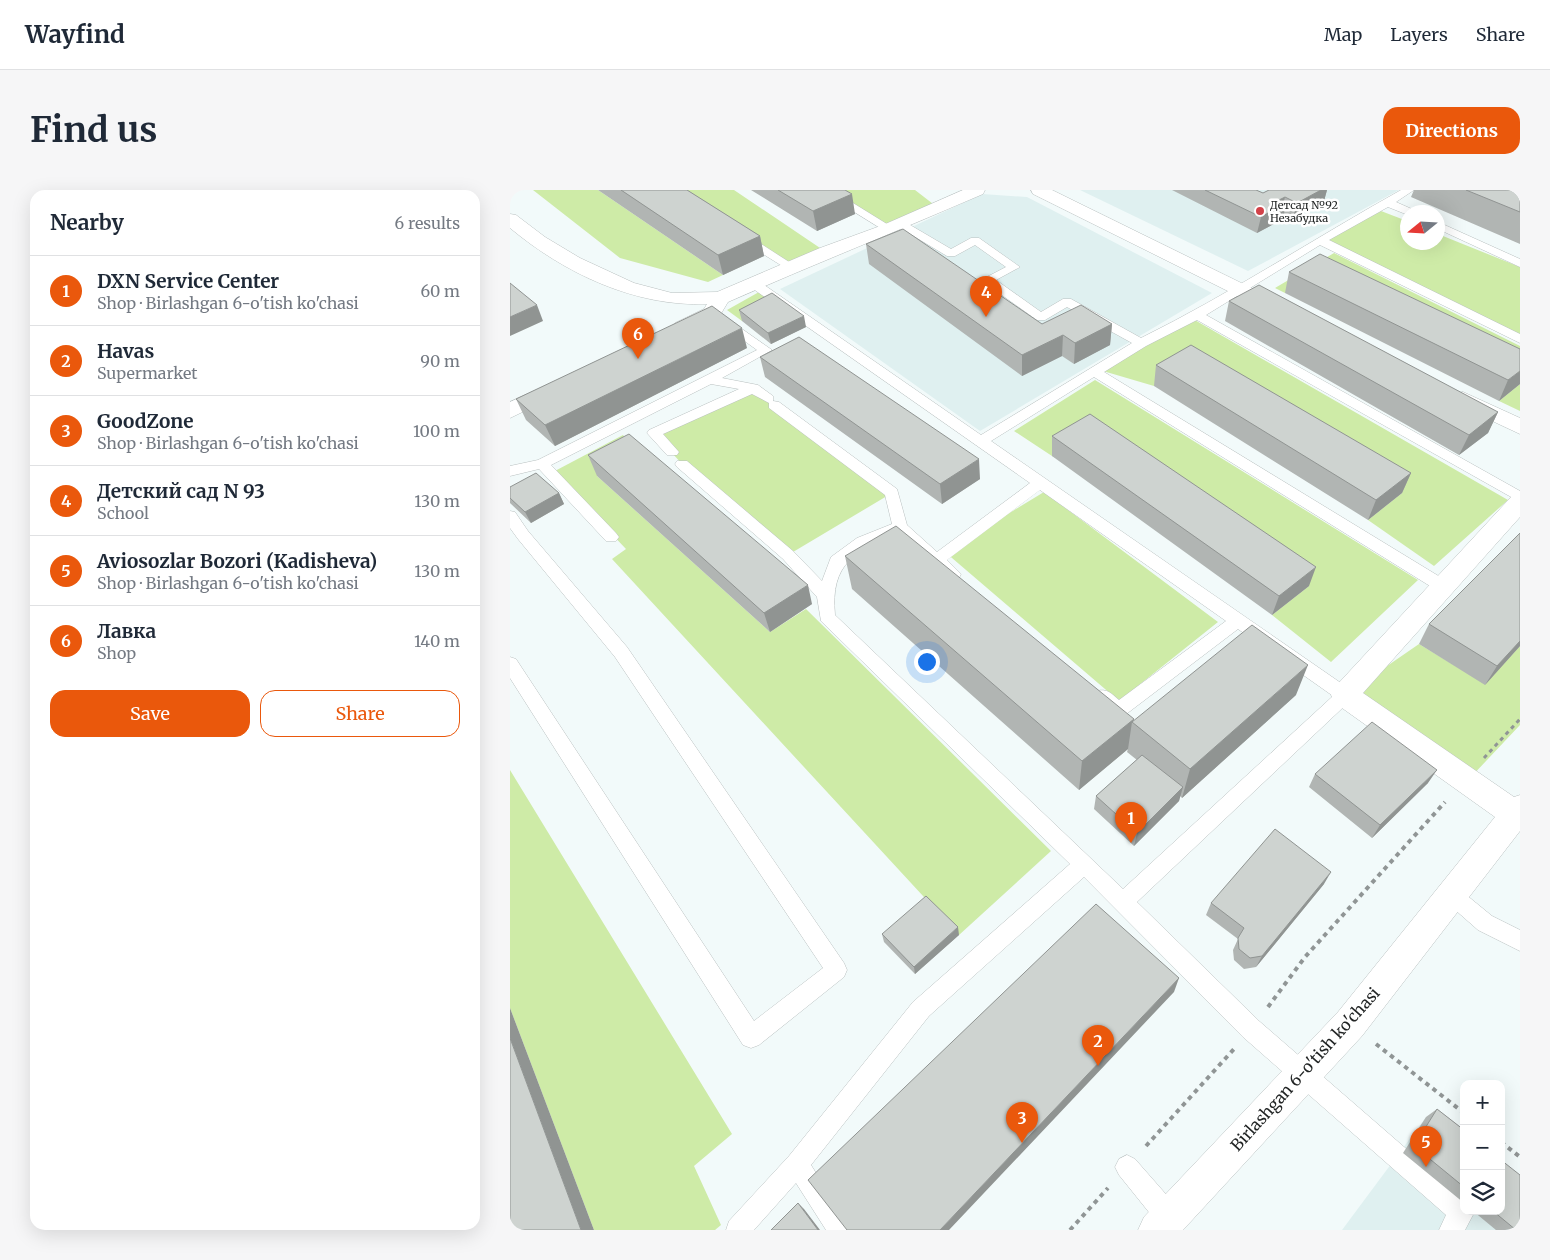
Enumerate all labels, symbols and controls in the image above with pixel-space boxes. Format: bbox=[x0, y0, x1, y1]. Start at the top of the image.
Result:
text: Wayfind bbox=[25, 19, 125, 50]
text: Map bbox=[1324, 23, 1362, 46]
text: Layers bbox=[1390, 23, 1448, 46]
text: Share bbox=[1476, 23, 1525, 46]
button: Directions bbox=[1383, 107, 1520, 154]
text: Find us bbox=[30, 108, 157, 152]
place label: Детсад №92 Незабудка bbox=[1270, 198, 1338, 225]
marker: Детсад №92 Незабудка bbox=[1254, 205, 1266, 217]
north arrow bbox=[1400, 205, 1445, 250]
text: Nearby bbox=[50, 209, 124, 236]
text: 6 results bbox=[395, 213, 460, 233]
text: DXN Service Center bbox=[97, 269, 279, 293]
pin: 4 bbox=[970, 276, 1002, 317]
text: 1 bbox=[62, 281, 70, 301]
text: 60 m bbox=[420, 281, 460, 301]
text: Shop · Birlashgan 6-o'tish ko'chasi bbox=[97, 293, 359, 313]
pin: 6 bbox=[622, 318, 654, 359]
text: Havas bbox=[97, 339, 154, 363]
text: 2 bbox=[61, 351, 71, 371]
text: 90 m bbox=[420, 351, 460, 371]
text: Supermarket bbox=[97, 363, 198, 383]
text: GoodZone bbox=[97, 409, 194, 433]
text: 3 bbox=[61, 421, 71, 441]
text: 100 m bbox=[413, 421, 460, 441]
text: Shop · Birlashgan 6-o'tish ko'chasi bbox=[97, 433, 359, 453]
text: Детский сад N 93 bbox=[97, 479, 265, 503]
text: 4 bbox=[61, 491, 71, 511]
text: 130 m bbox=[414, 491, 460, 511]
text: School bbox=[97, 503, 149, 523]
text: Aviosozlar Bozori (Kadisheva) bbox=[97, 549, 377, 573]
text: 5 bbox=[61, 561, 71, 581]
text: 130 m bbox=[414, 561, 460, 581]
text: Shop · Birlashgan 6-o'tish ko'chasi bbox=[97, 573, 359, 593]
text: Лавка bbox=[97, 619, 156, 643]
text: 6 bbox=[61, 631, 71, 651]
text: 140 m bbox=[414, 631, 460, 651]
text: Shop bbox=[97, 643, 136, 663]
your location bbox=[914, 649, 940, 675]
button: Save bbox=[50, 690, 250, 737]
button: Share bbox=[260, 690, 460, 737]
pin: 1 bbox=[1115, 802, 1147, 843]
street label: Birlashgan 6-o'tish ko'chasi bbox=[1226, 983, 1384, 1155]
pin: 2 bbox=[1082, 1025, 1114, 1066]
map controls bbox=[1460, 1080, 1505, 1215]
button: + bbox=[1460, 1080, 1505, 1125]
pin: 3 bbox=[1006, 1102, 1038, 1143]
button: − bbox=[1460, 1125, 1505, 1170]
pin: 5 bbox=[1410, 1126, 1442, 1167]
button: layers bbox=[1460, 1170, 1505, 1215]

